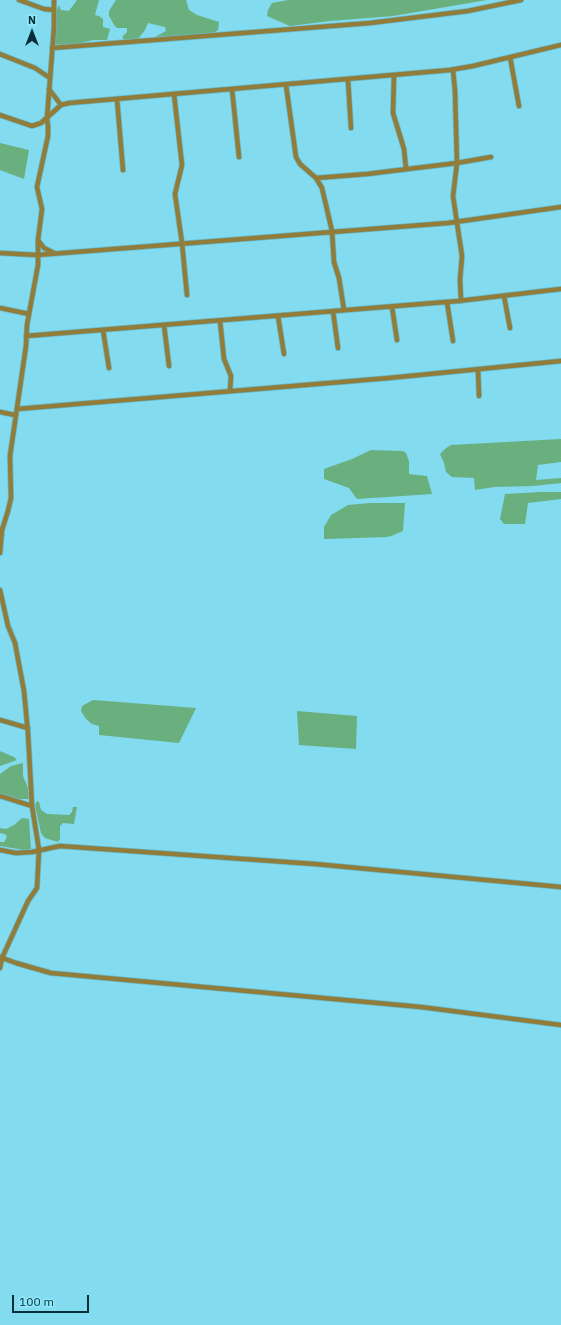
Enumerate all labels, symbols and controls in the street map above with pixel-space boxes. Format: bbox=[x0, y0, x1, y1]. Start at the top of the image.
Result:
north arrow bbox=[12, 12, 52, 52]
text: N bbox=[28, 13, 36, 27]
scale bar bbox=[14, 1287, 91, 1313]
text: 100 m bbox=[19, 1294, 54, 1309]

